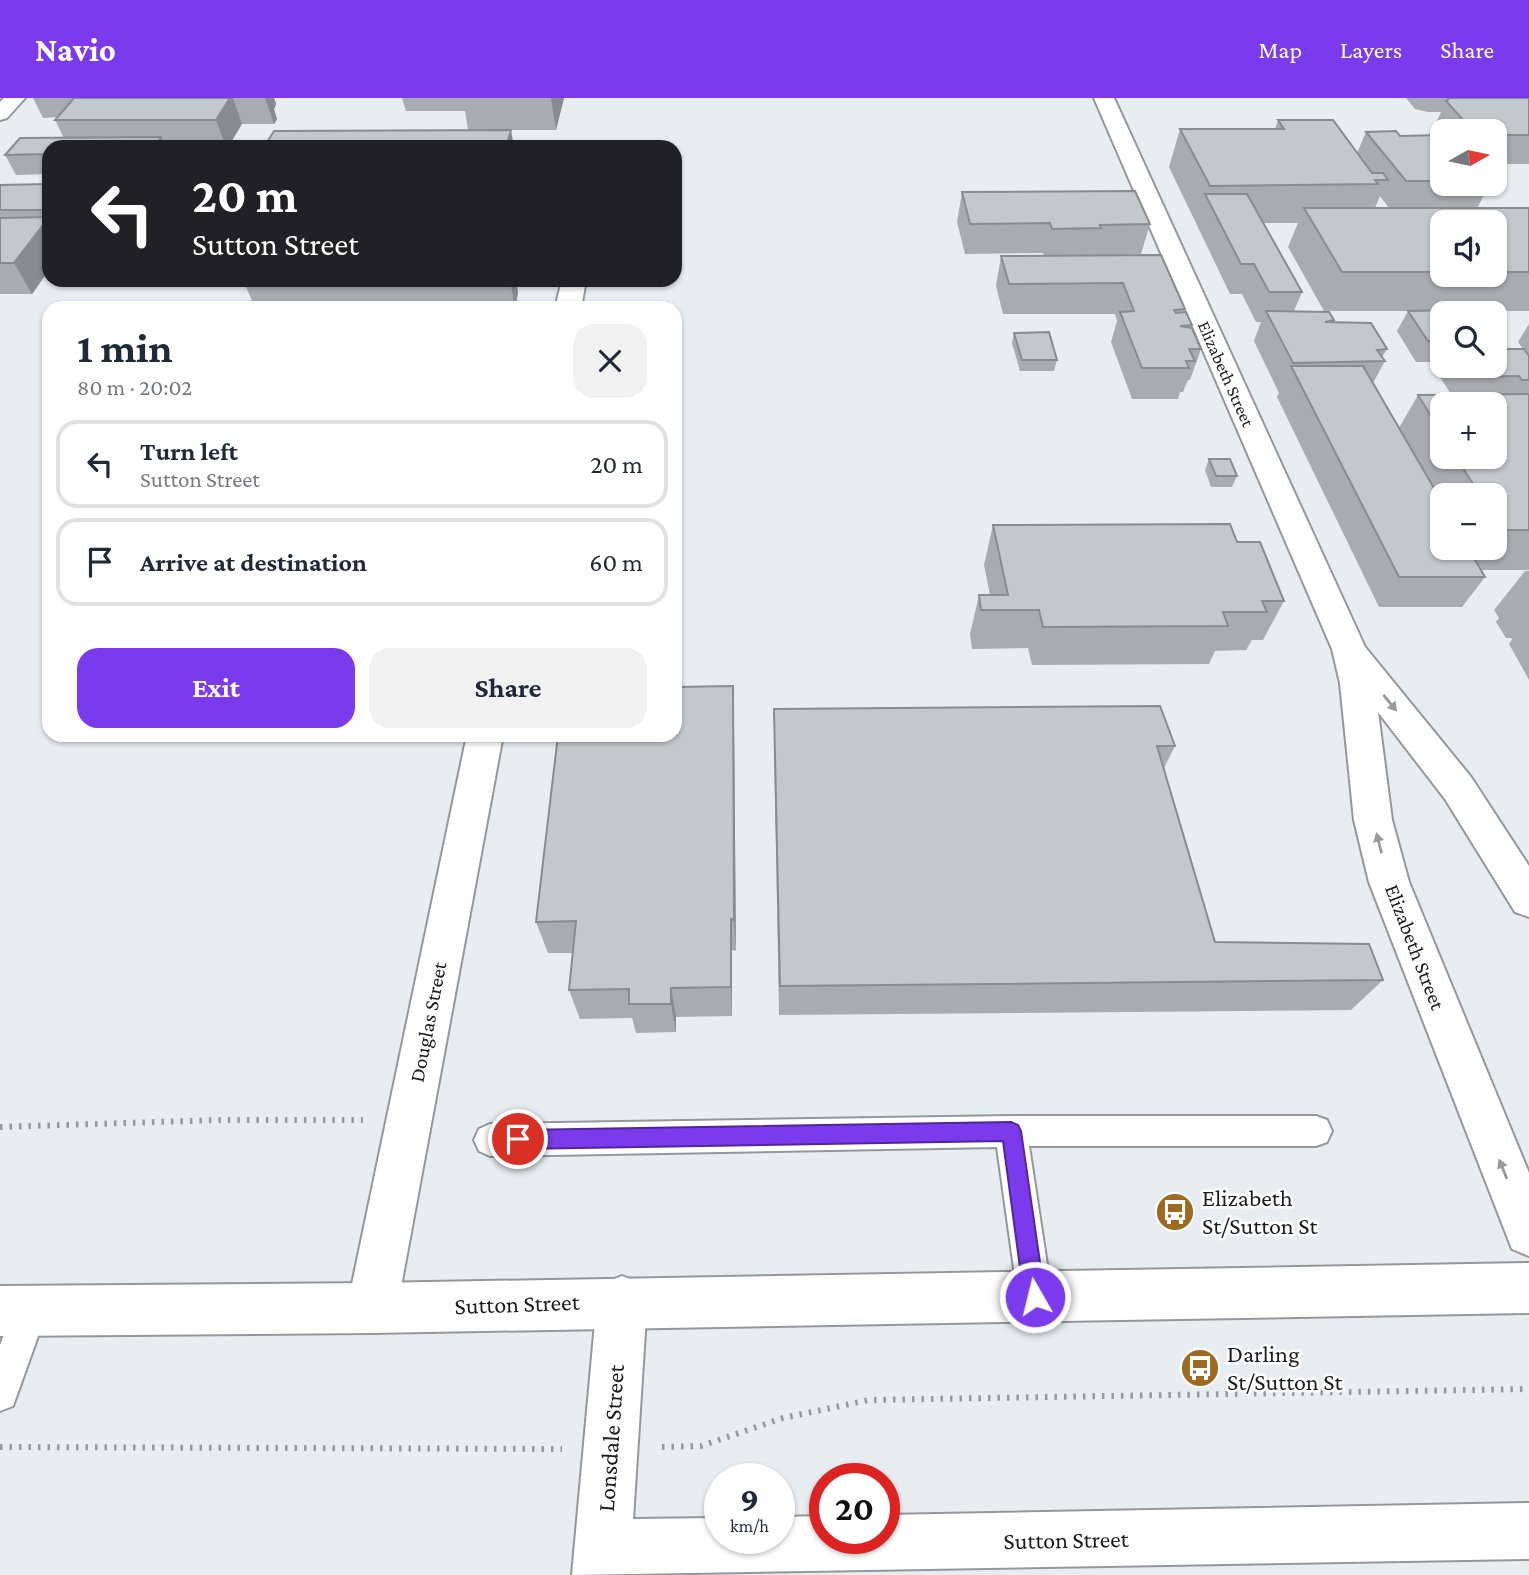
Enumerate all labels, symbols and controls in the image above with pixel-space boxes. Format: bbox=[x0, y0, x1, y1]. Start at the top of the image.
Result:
text: Navio bbox=[35, 31, 116, 68]
text: Map bbox=[1258, 36, 1302, 63]
text: Layers bbox=[1340, 36, 1402, 63]
text: Share bbox=[1440, 36, 1494, 63]
north arrow bbox=[1430, 119, 1507, 196]
map controls bbox=[1430, 119, 1507, 560]
icon: left bbox=[77, 168, 168, 259]
text: 20 m bbox=[192, 168, 298, 223]
button: sound bbox=[1430, 210, 1507, 287]
text: Sutton Street bbox=[192, 226, 359, 262]
button: search bbox=[1430, 301, 1507, 378]
street label: Elizabeth Street bbox=[1194, 318, 1259, 431]
text: 1 min bbox=[77, 324, 173, 371]
button: close bbox=[573, 324, 647, 398]
text: 80 m · 20:02 bbox=[77, 374, 192, 400]
button: + bbox=[1430, 392, 1507, 469]
text: Turn left bbox=[140, 437, 238, 466]
icon: left bbox=[81, 445, 119, 483]
text: 20 m bbox=[590, 450, 643, 479]
text: Sutton Street bbox=[140, 466, 260, 492]
button: − bbox=[1430, 483, 1507, 560]
icon: arrive bbox=[81, 543, 119, 581]
text: Arrive at destination bbox=[140, 548, 367, 577]
text: 60 m bbox=[589, 548, 643, 577]
button: Exit bbox=[77, 648, 355, 728]
button: Share bbox=[369, 648, 647, 728]
one-way arrow bbox=[1382, 694, 1397, 712]
one-way arrow bbox=[1373, 831, 1384, 853]
street label: Elizabeth Street bbox=[1380, 881, 1450, 1014]
street label: Douglas Street bbox=[405, 959, 452, 1084]
pin bbox=[488, 1109, 548, 1169]
icon: arrive bbox=[499, 1120, 537, 1158]
one-way arrow bbox=[1498, 1159, 1509, 1180]
place label: Elizabeth St/Sutton St bbox=[1202, 1184, 1318, 1239]
bus stop icon: Elizabeth St/Sutton St bbox=[1154, 1191, 1196, 1233]
position arrow bbox=[998, 1260, 1072, 1334]
street label: Sutton Street bbox=[454, 1288, 581, 1319]
place label: Darling St/Sutton St bbox=[1227, 1340, 1343, 1395]
bus stop icon: Darling St/Sutton St bbox=[1179, 1347, 1221, 1389]
street label: Lonsdale Street bbox=[592, 1362, 629, 1512]
speed limit sign: 20 bbox=[809, 1463, 900, 1554]
text: 9 bbox=[740, 1480, 759, 1519]
text: km/h bbox=[730, 1516, 769, 1536]
street label: Sutton Street bbox=[1003, 1525, 1130, 1554]

